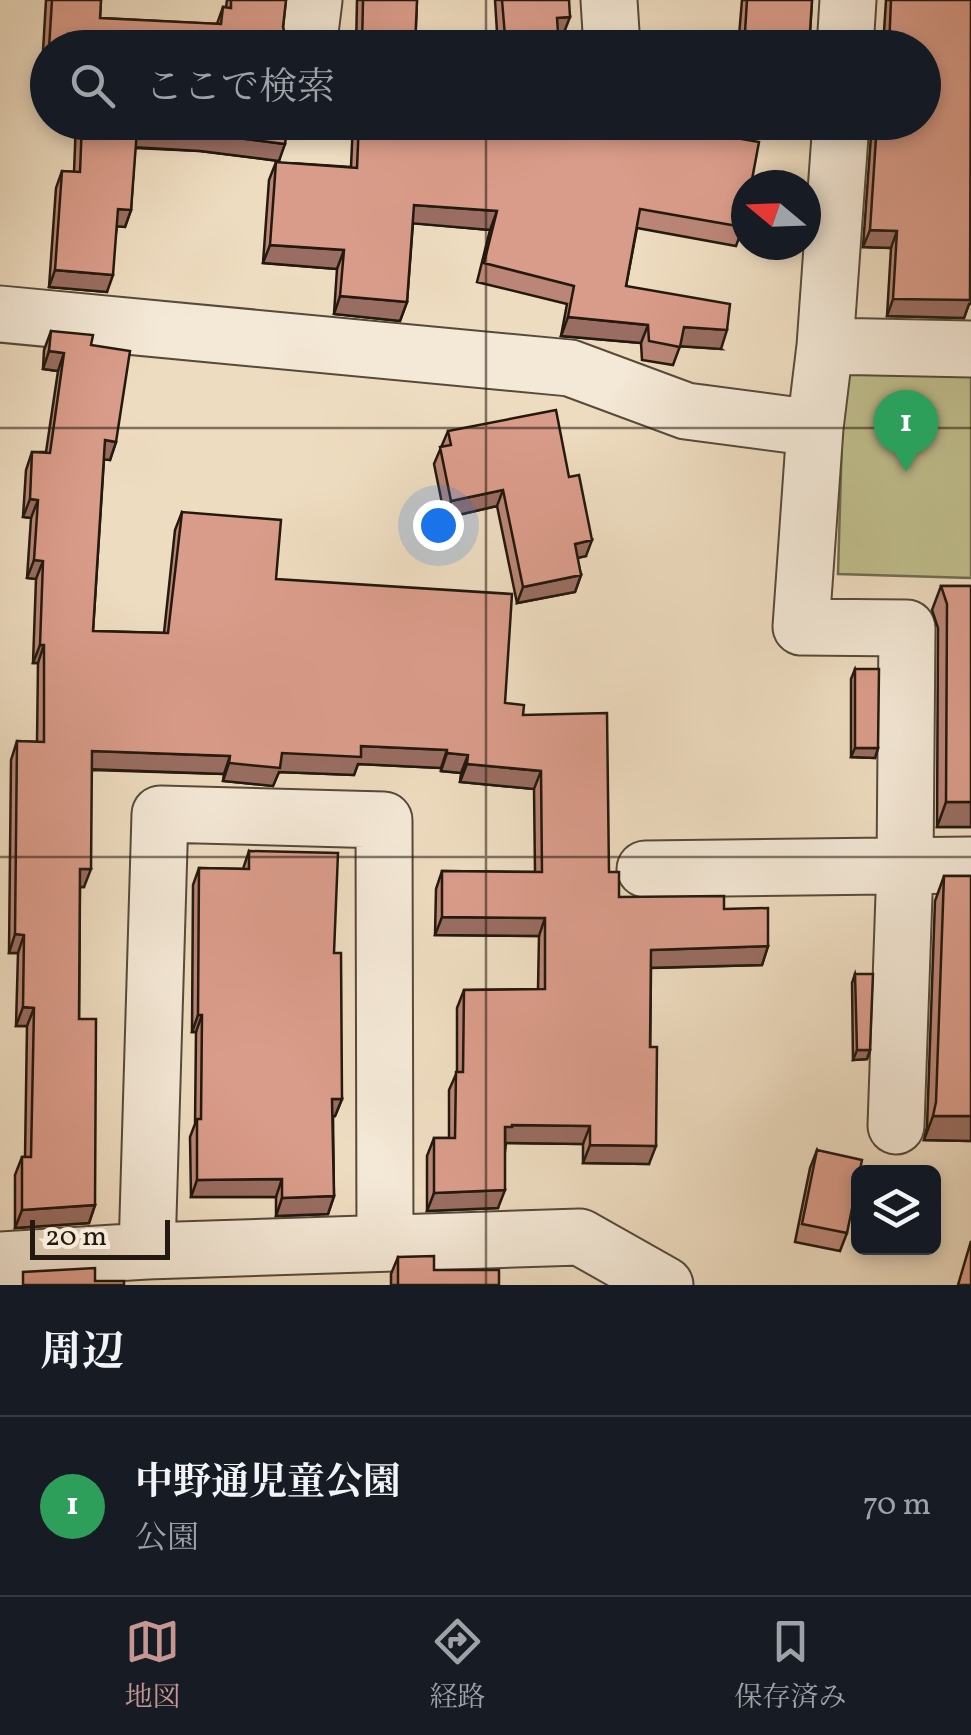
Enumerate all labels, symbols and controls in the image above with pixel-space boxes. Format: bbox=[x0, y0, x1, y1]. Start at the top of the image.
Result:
search box bbox=[30, 30, 941, 140]
icon: search bbox=[65, 58, 120, 113]
text: ここで検索 bbox=[145, 63, 335, 116]
north arrow bbox=[731, 170, 821, 260]
pin: 1 bbox=[874, 390, 938, 472]
your location bbox=[413, 500, 464, 551]
map controls bbox=[851, 1165, 941, 1255]
button: layers bbox=[851, 1165, 941, 1255]
scale bar bbox=[30, 1215, 170, 1260]
text: 20 m bbox=[45, 1218, 107, 1257]
text: 周辺 bbox=[40, 1325, 124, 1384]
text: 中野通児童公園 bbox=[135, 1458, 401, 1511]
text: 1 bbox=[66, 1484, 79, 1528]
text: 70 m bbox=[863, 1484, 931, 1528]
text: 公園 bbox=[135, 1518, 199, 1562]
tab: 地図 bbox=[124, 1614, 181, 1718]
tab: 経路 bbox=[429, 1614, 486, 1718]
tab: 保存済み bbox=[734, 1614, 847, 1718]

